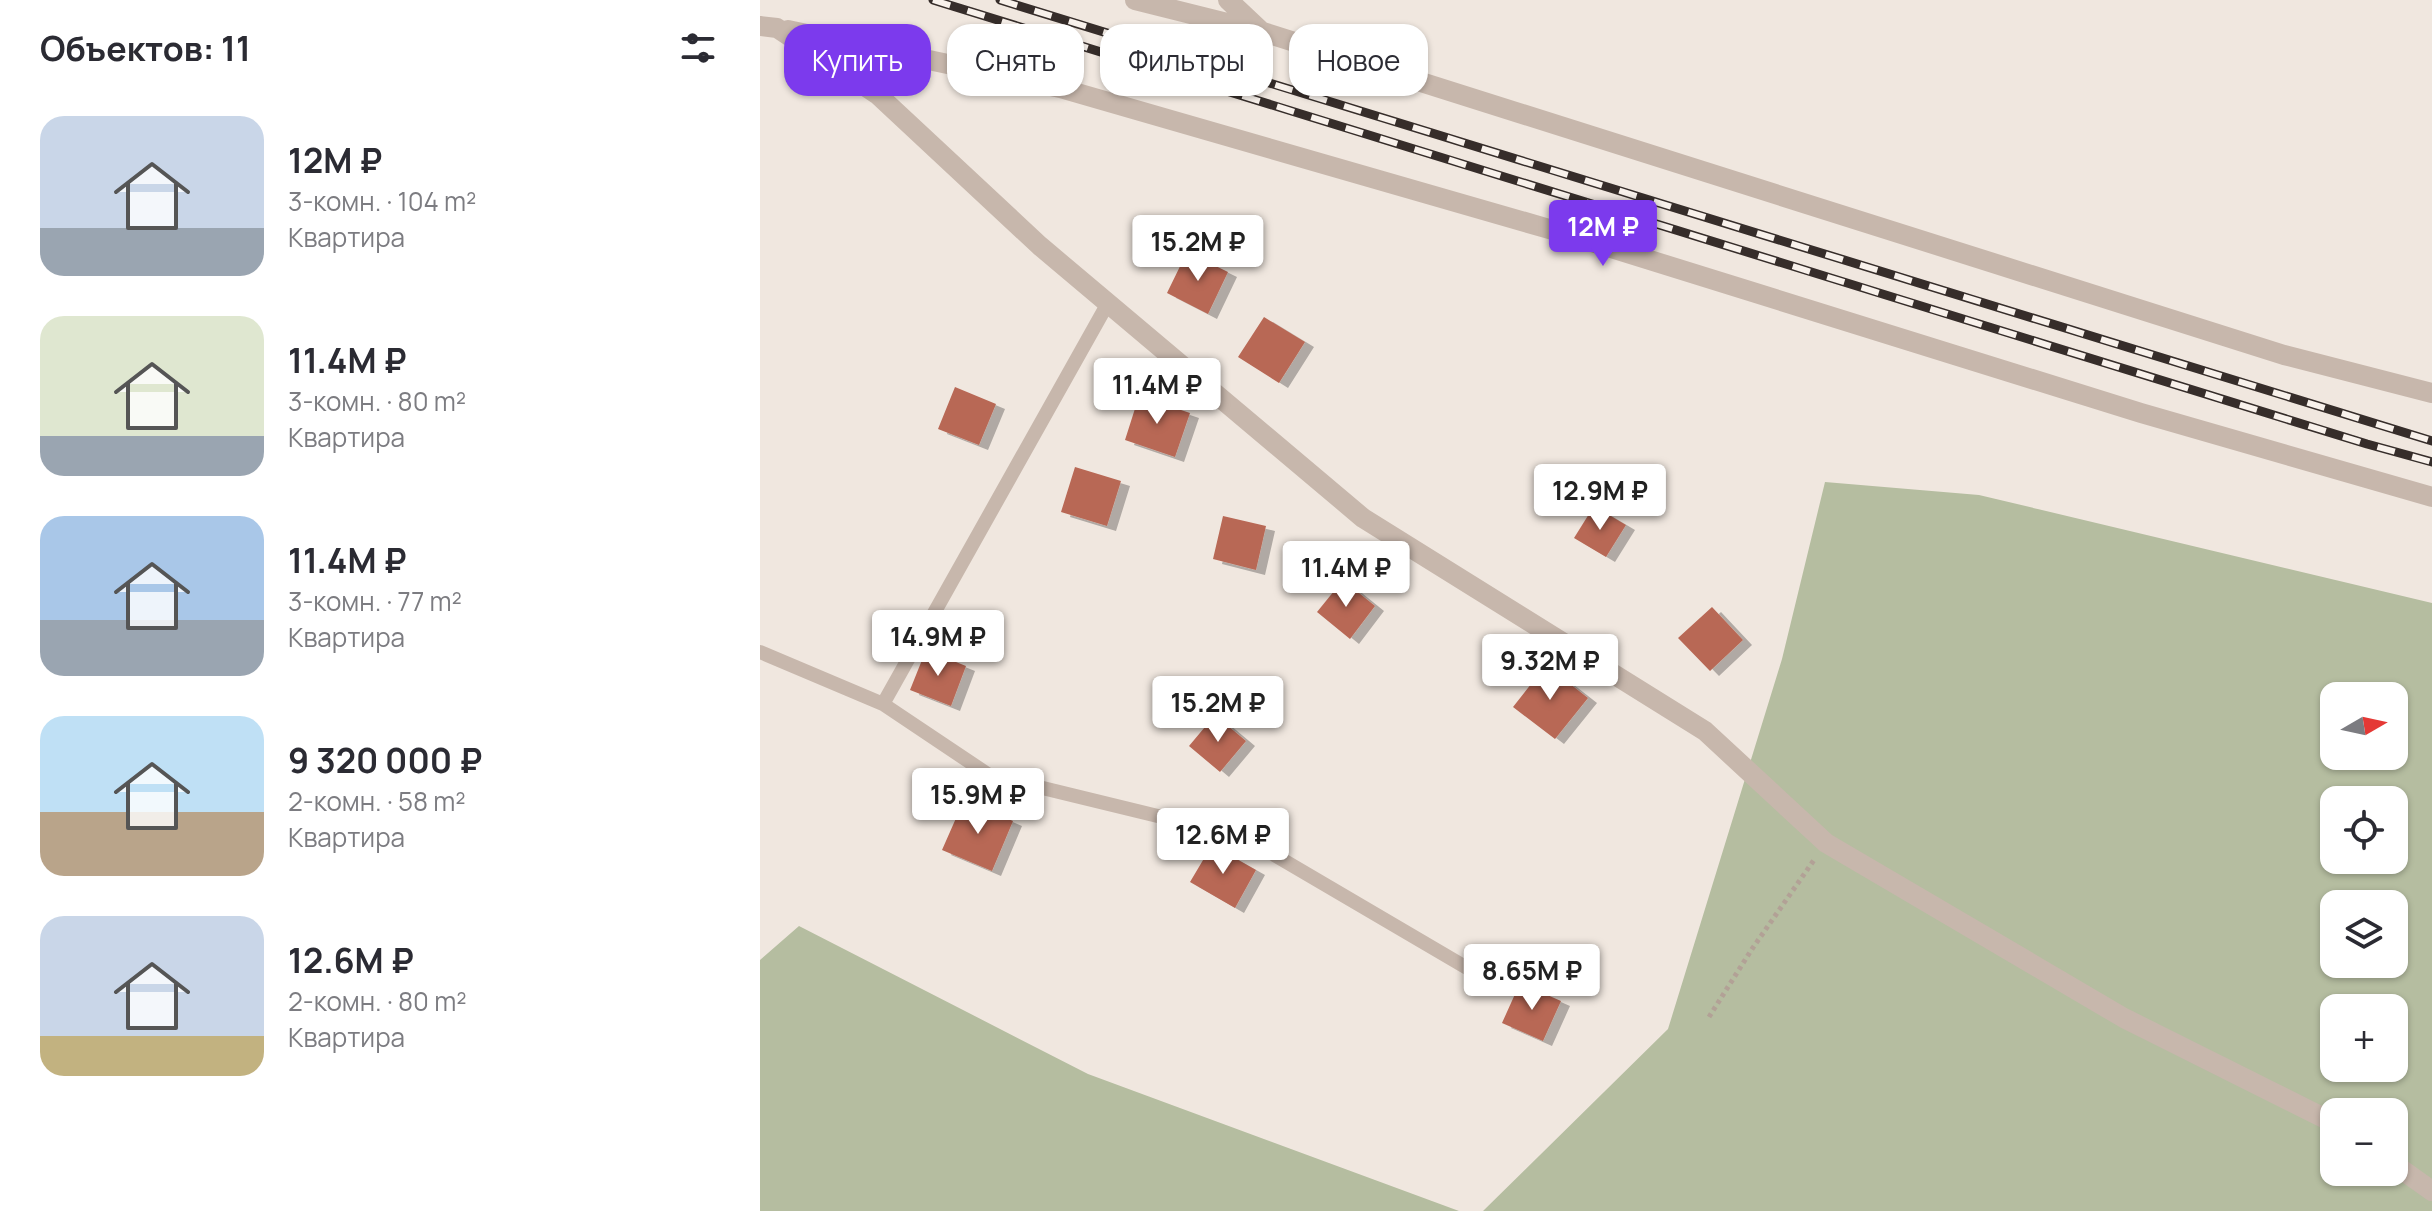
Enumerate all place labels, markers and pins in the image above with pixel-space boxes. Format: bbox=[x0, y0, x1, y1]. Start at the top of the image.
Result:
pin: 12M ₽ bbox=[1547, 200, 1659, 268]
pin: 15.2M ₽ bbox=[1124, 215, 1272, 283]
pin: 11.4M ₽ bbox=[1083, 358, 1231, 426]
pin: 12.9M ₽ bbox=[1526, 464, 1674, 532]
pin: 11.4M ₽ bbox=[1272, 541, 1420, 609]
pin: 14.9M ₽ bbox=[864, 610, 1012, 678]
pin: 9.32M ₽ bbox=[1476, 634, 1624, 702]
pin: 15.2M ₽ bbox=[1144, 676, 1292, 744]
pin: 15.9M ₽ bbox=[904, 768, 1052, 836]
pin: 12.6M ₽ bbox=[1149, 808, 1297, 876]
pin: 8.65M ₽ bbox=[1458, 944, 1606, 1012]

